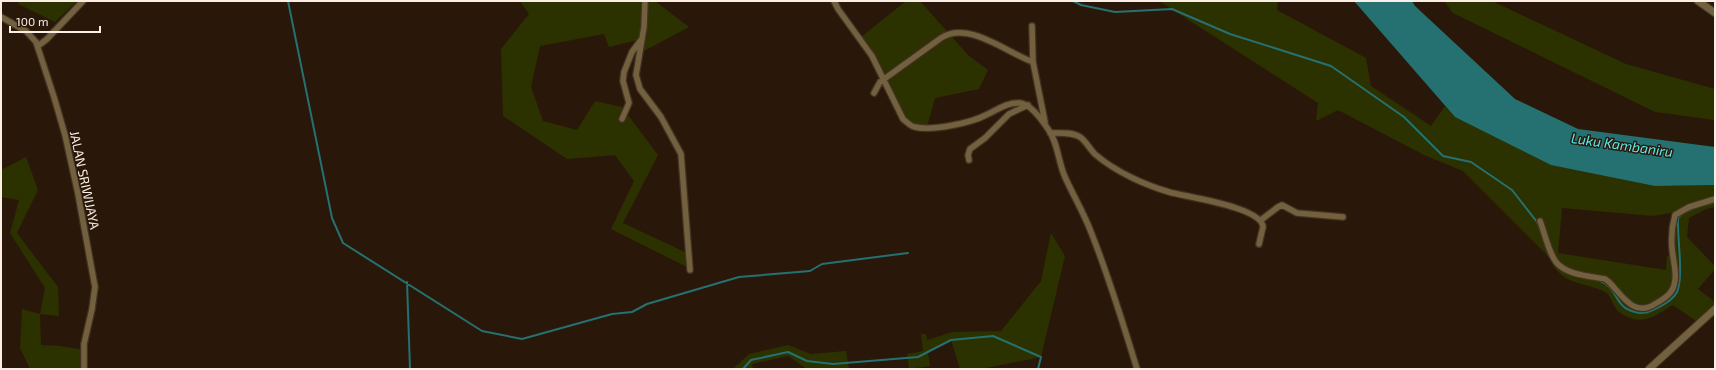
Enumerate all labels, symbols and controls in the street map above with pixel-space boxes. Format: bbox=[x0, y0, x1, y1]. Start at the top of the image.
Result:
scale bar bbox=[10, 8, 100, 34]
text: 100 m bbox=[16, 14, 48, 28]
street label: JALAN SRIWIJAYA bbox=[67, 129, 103, 231]
water label: Luku Kambaniru bbox=[1570, 129, 1674, 160]

